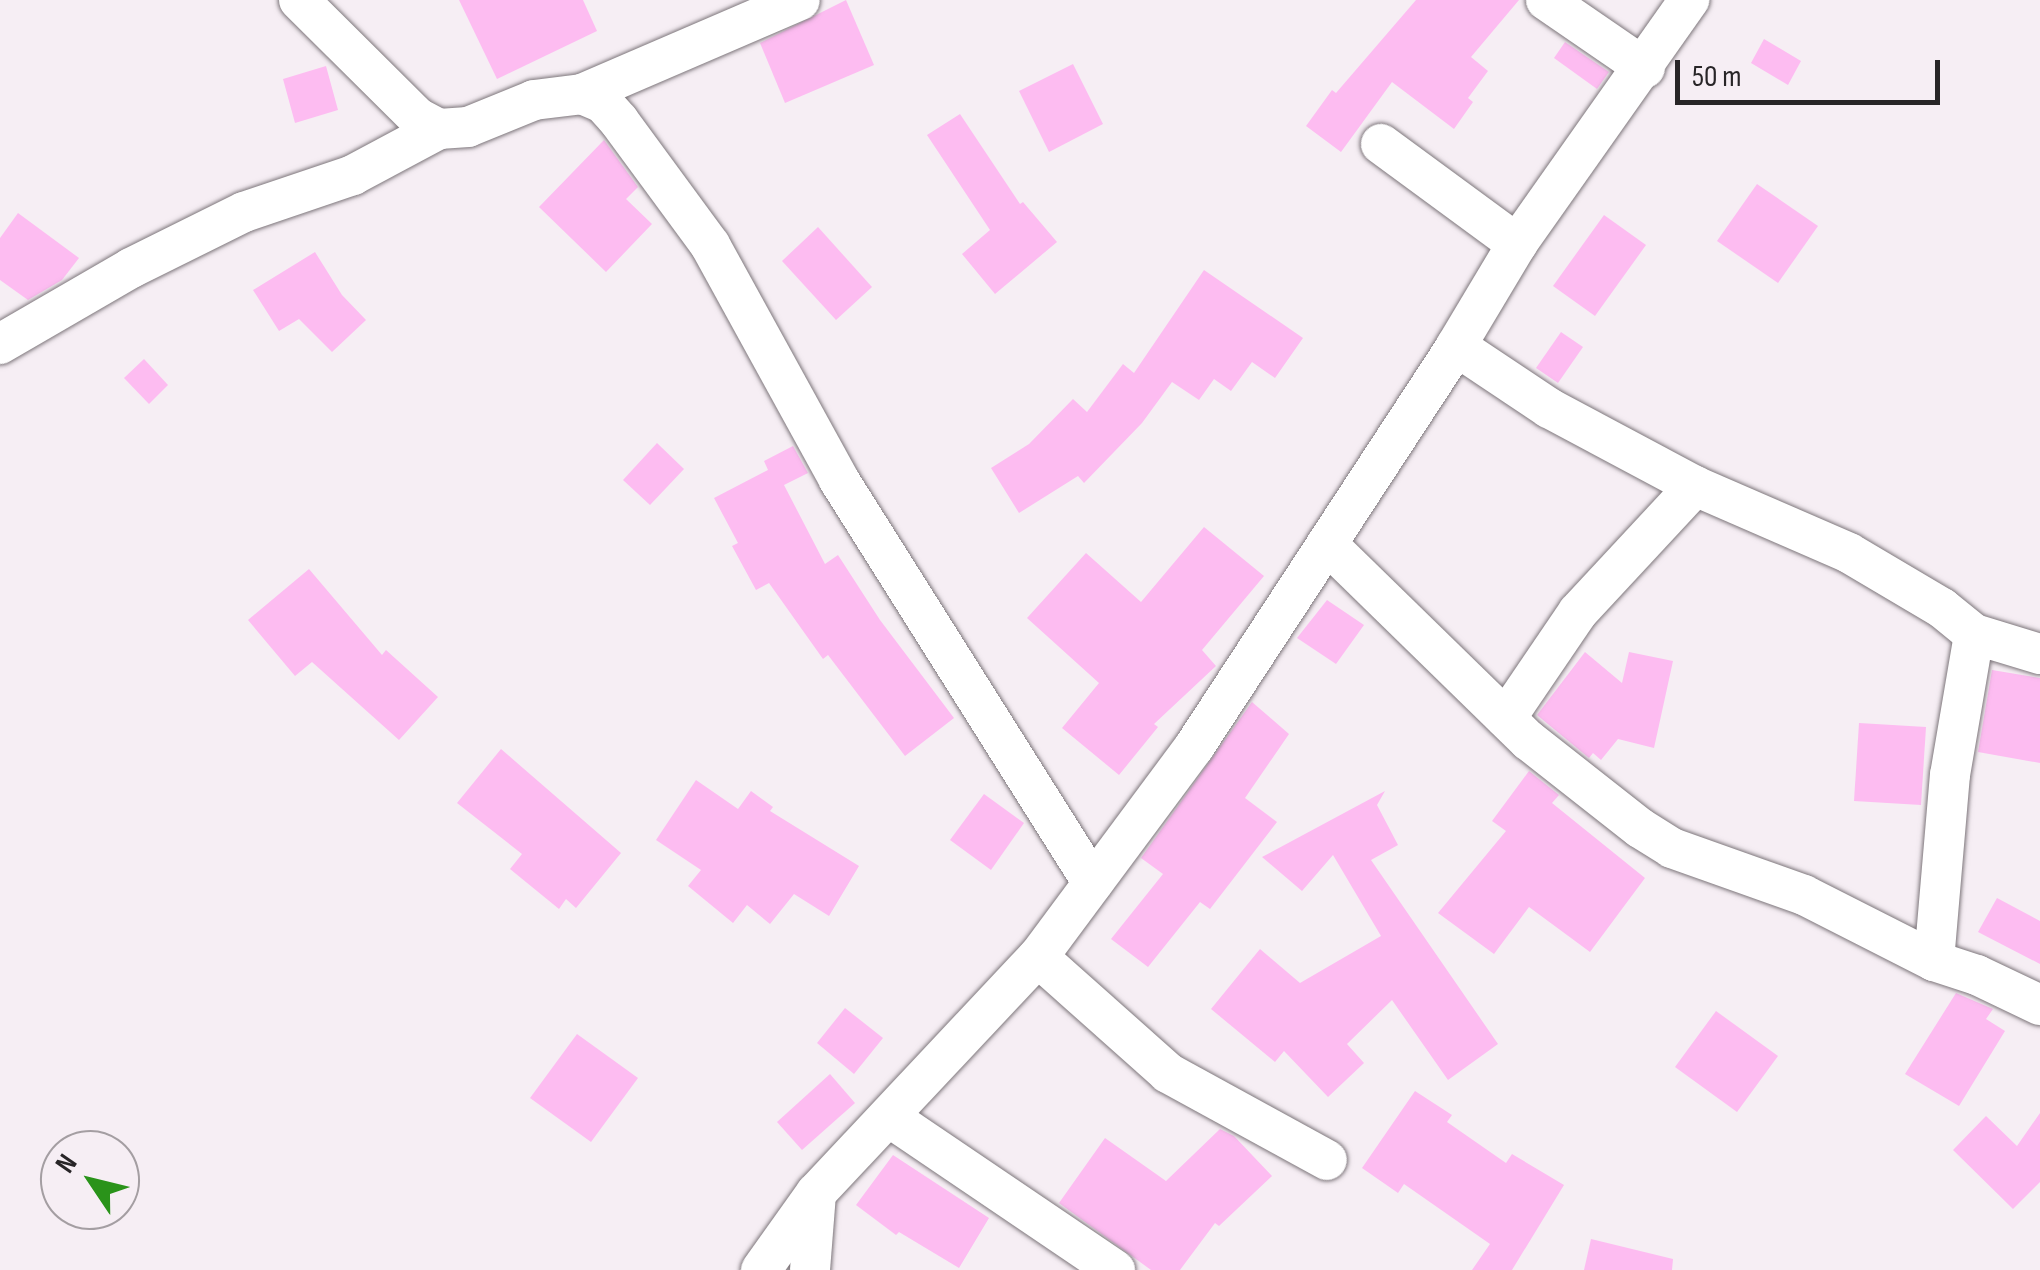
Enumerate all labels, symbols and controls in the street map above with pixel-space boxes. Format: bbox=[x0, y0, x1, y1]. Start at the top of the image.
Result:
scale bar bbox=[1680, 40, 1945, 102]
text: 50 m bbox=[1692, 59, 1741, 95]
north arrow bbox=[40, 1130, 140, 1230]
text: N bbox=[49, 1148, 84, 1179]

